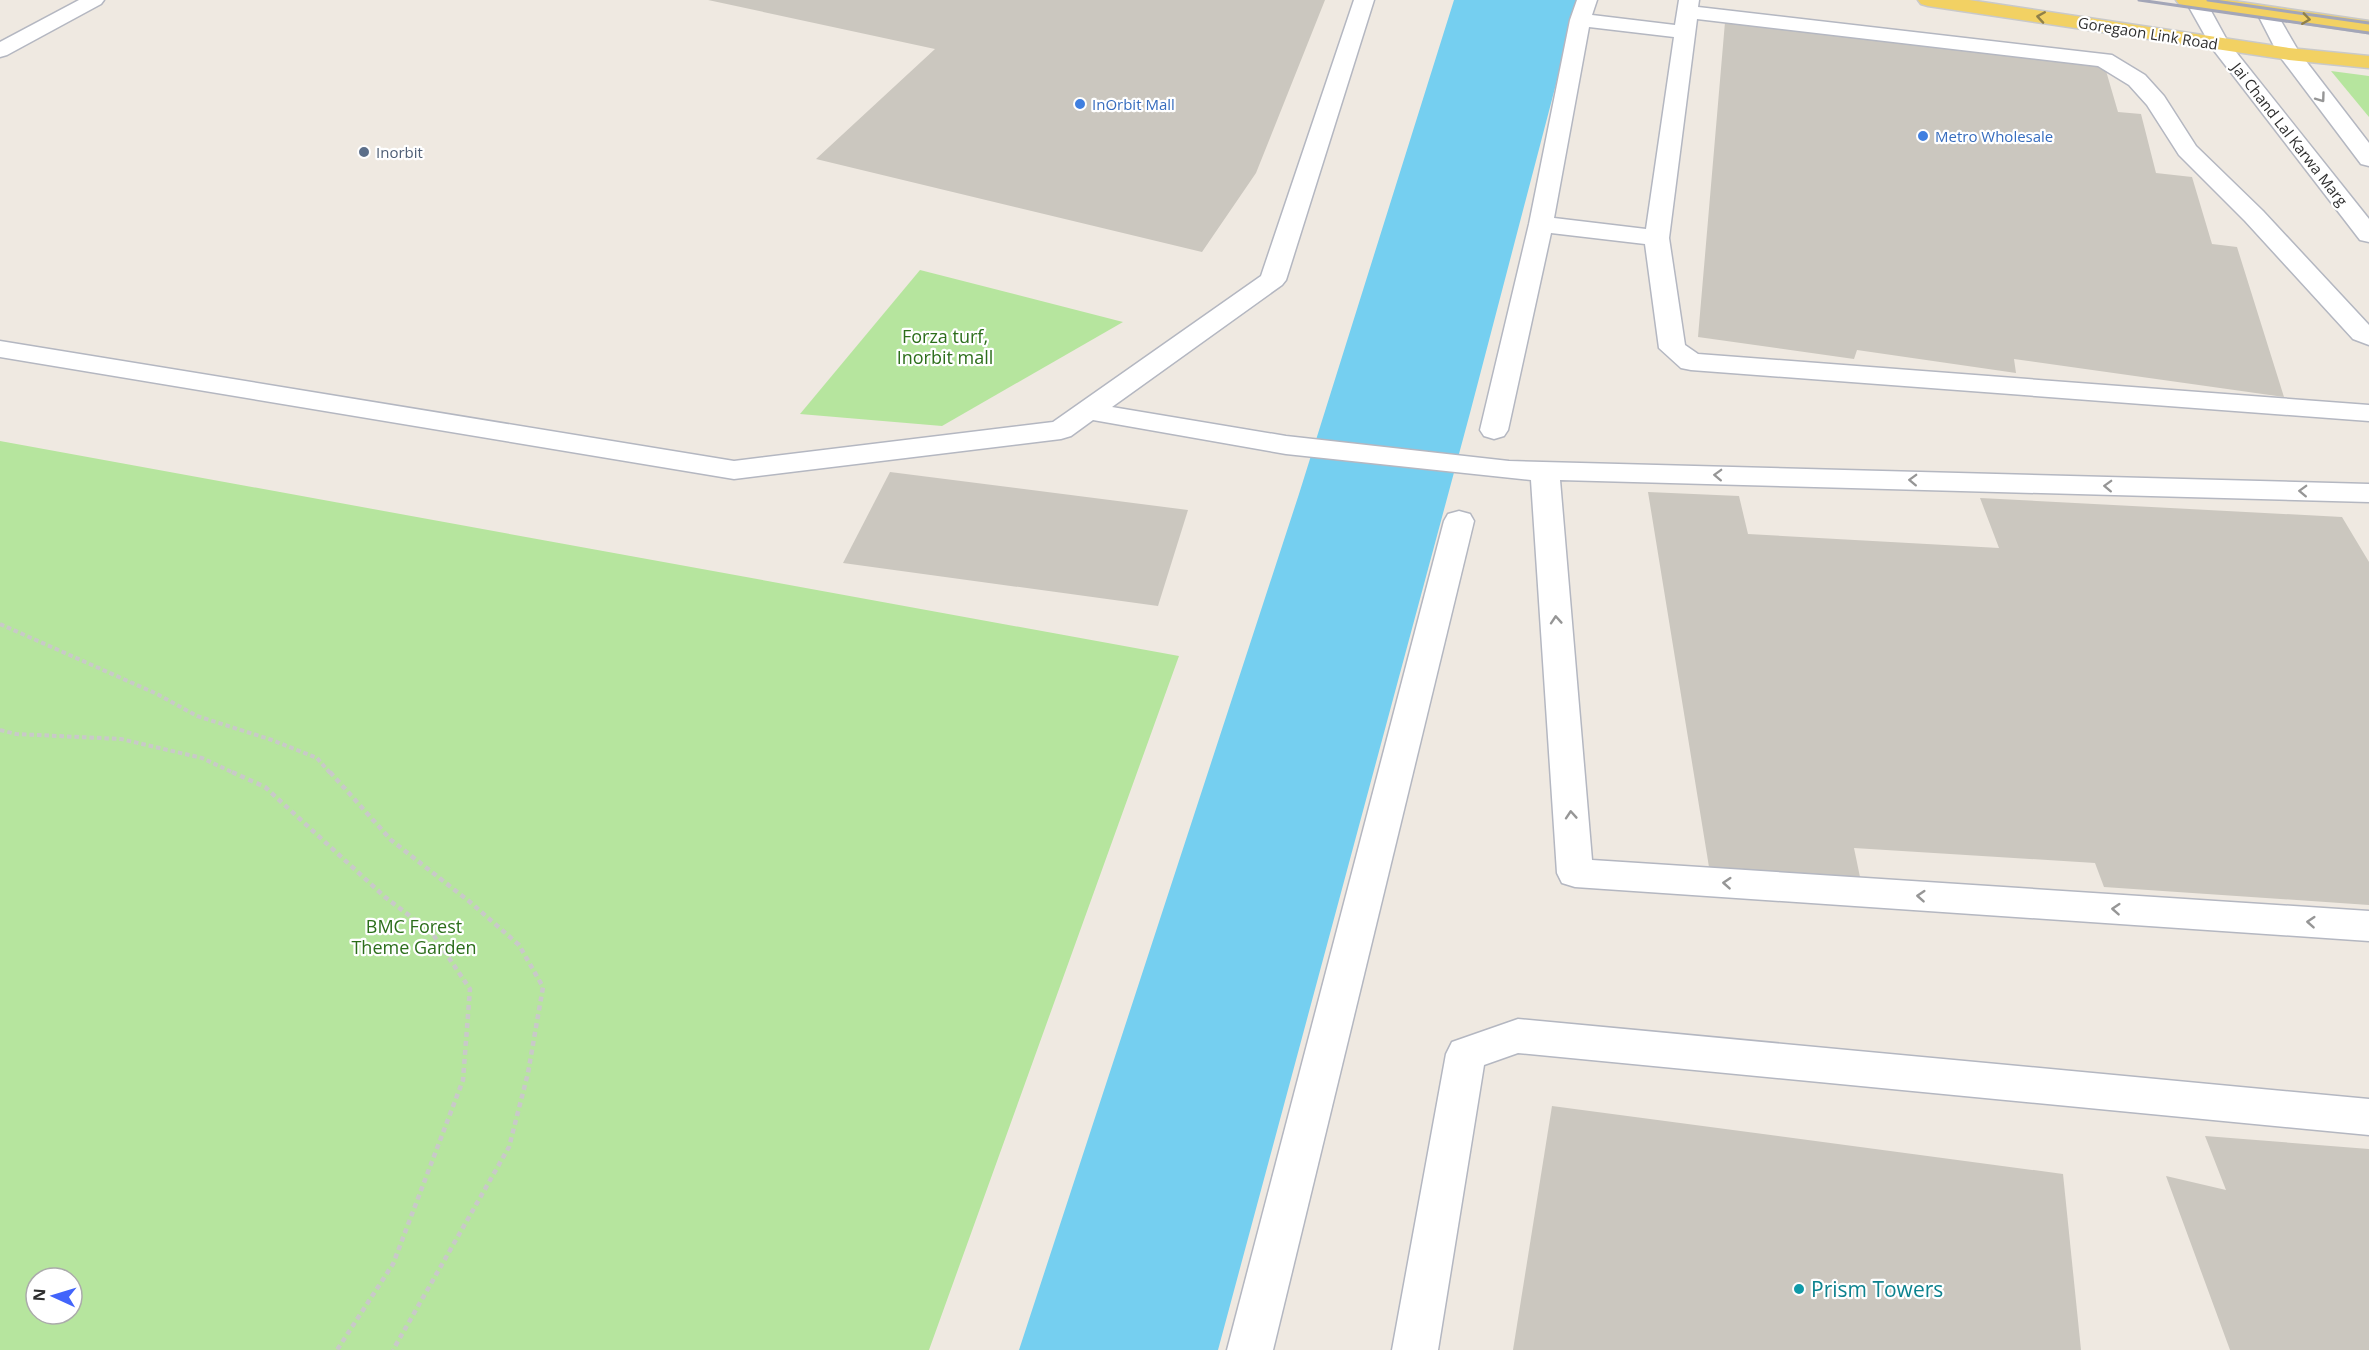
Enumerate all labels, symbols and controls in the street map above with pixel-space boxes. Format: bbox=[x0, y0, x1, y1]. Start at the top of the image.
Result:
one-way arrow bbox=[2036, 11, 2046, 24]
street label: Goregaon Link Road bbox=[2077, 12, 2219, 54]
one-way arrow bbox=[2301, 12, 2310, 24]
street label: Jai Chand Lal Karwa Marg bbox=[2226, 57, 2352, 210]
one-way arrow bbox=[2314, 91, 2325, 102]
place label: InOrbit Mall bbox=[1092, 94, 1175, 114]
marker: InOrbit Mall bbox=[1073, 97, 1087, 111]
place label: Metro Wholesale bbox=[1935, 126, 2053, 146]
marker: Metro Wholesale bbox=[1916, 129, 1930, 143]
place label: Inorbit bbox=[376, 142, 423, 162]
marker: Inorbit bbox=[357, 145, 371, 159]
park label: Forza turf, Inorbit mall bbox=[897, 324, 993, 369]
one-way arrow bbox=[1714, 469, 1723, 481]
one-way arrow bbox=[1909, 474, 1918, 487]
one-way arrow bbox=[2104, 479, 2113, 492]
one-way arrow bbox=[2298, 485, 2307, 497]
one-way arrow bbox=[1550, 616, 1563, 625]
one-way arrow bbox=[1564, 810, 1577, 819]
one-way arrow bbox=[1722, 877, 1731, 890]
one-way arrow bbox=[1917, 890, 1926, 903]
one-way arrow bbox=[2112, 903, 2121, 916]
park label: BMC Forest Theme Garden bbox=[351, 914, 477, 959]
one-way arrow bbox=[2306, 916, 2315, 929]
north arrow bbox=[24, 1266, 84, 1326]
place label: Prism Towers bbox=[1811, 1275, 1943, 1303]
marker: Prism Towers bbox=[1792, 1282, 1806, 1296]
text: N bbox=[28, 1288, 50, 1302]

